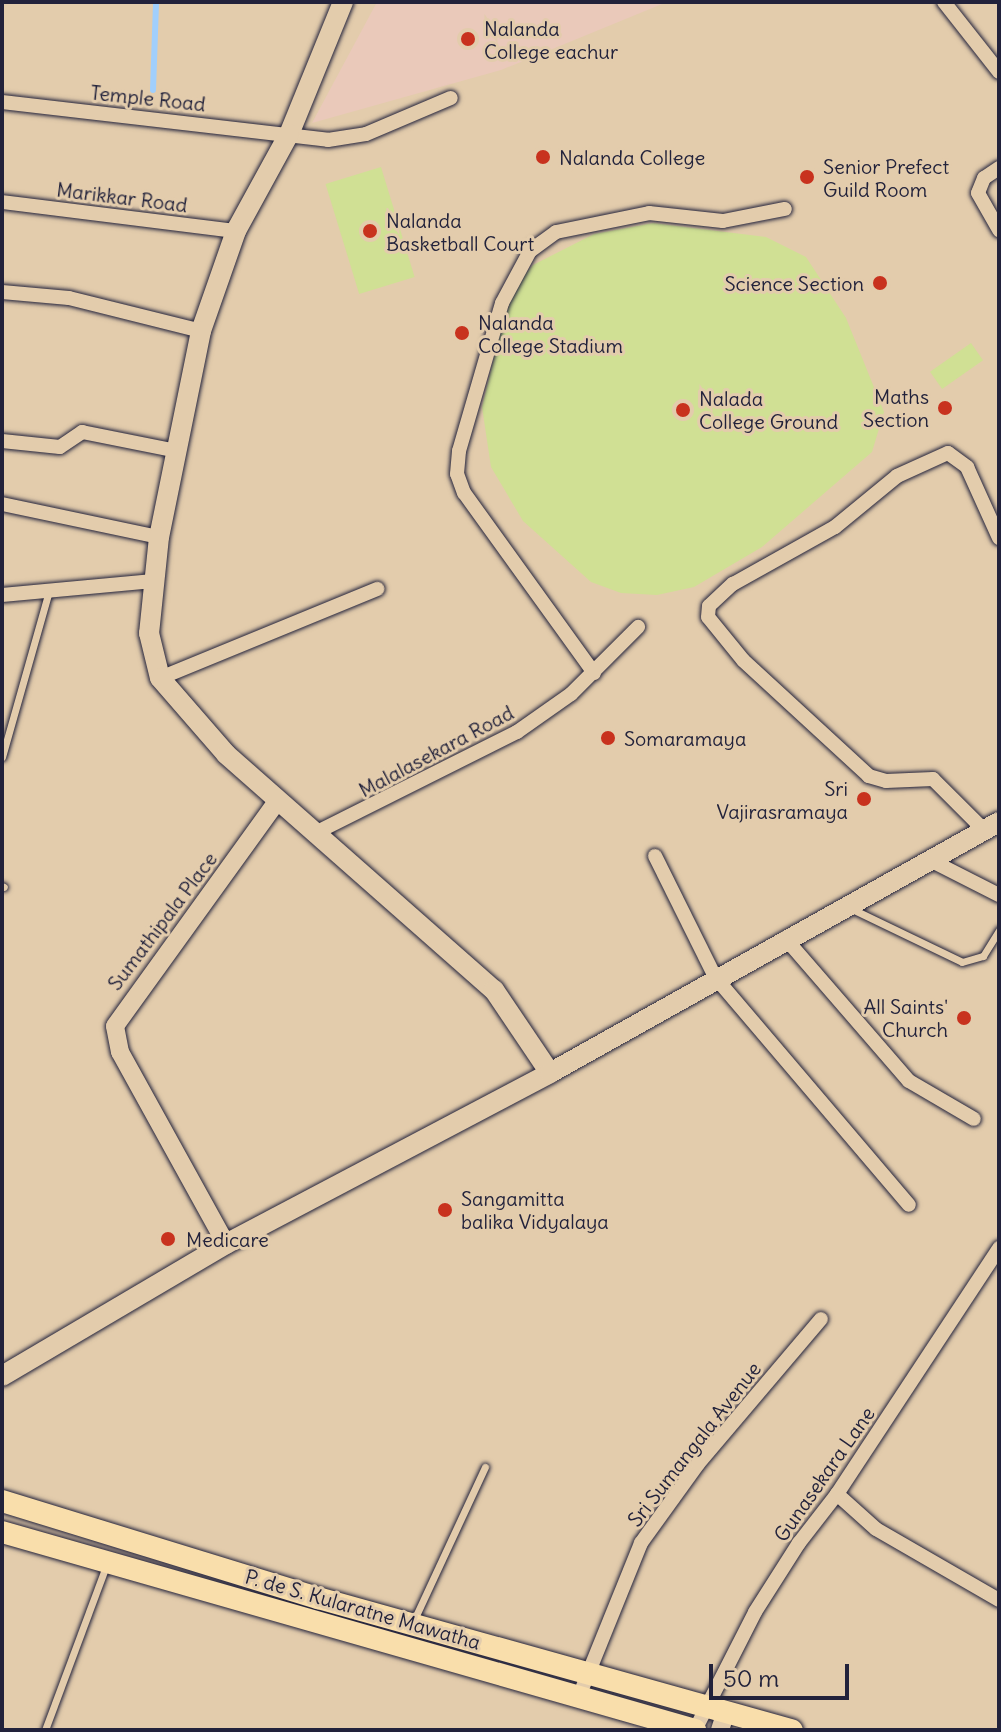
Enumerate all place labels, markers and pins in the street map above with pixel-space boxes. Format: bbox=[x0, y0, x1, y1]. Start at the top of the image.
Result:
place label: Nalanda College eachur bbox=[484, 16, 618, 63]
marker: Nalanda College eachur bbox=[459, 30, 477, 48]
place label: Nalanda College bbox=[559, 145, 705, 169]
marker: Nalanda College bbox=[534, 148, 552, 166]
place label: Senior Prefect Guild Room bbox=[823, 154, 949, 201]
marker: Senior Prefect Guild Room bbox=[798, 168, 816, 186]
place label: Nalanda Basketball Court bbox=[386, 208, 534, 255]
marker: Nalanda Basketball Court bbox=[361, 222, 379, 240]
place label: Science Section bbox=[724, 271, 864, 295]
marker: Science Section bbox=[871, 274, 889, 292]
place label: Nalanda College Stadium bbox=[478, 310, 623, 357]
marker: Nalanda College Stadium bbox=[453, 324, 471, 342]
place label: Maths Section bbox=[863, 384, 929, 431]
place label: Nalada College Ground bbox=[699, 386, 838, 433]
marker: Maths Section bbox=[936, 399, 954, 417]
marker: Nalada College Ground bbox=[674, 401, 692, 419]
place label: Somaramaya bbox=[624, 726, 746, 750]
marker: Somaramaya bbox=[599, 729, 617, 747]
place label: Sri Vajirasramaya bbox=[717, 776, 848, 823]
marker: Sri Vajirasramaya bbox=[855, 790, 873, 808]
place label: All Saints' Church bbox=[863, 994, 948, 1041]
marker: All Saints' Church bbox=[955, 1009, 973, 1027]
place label: Sangamitta balika Vidyalaya bbox=[461, 1186, 609, 1233]
marker: Sangamitta balika Vidyalaya bbox=[436, 1201, 454, 1219]
place label: Medicare bbox=[186, 1227, 269, 1251]
marker: Medicare bbox=[157, 1228, 179, 1250]

